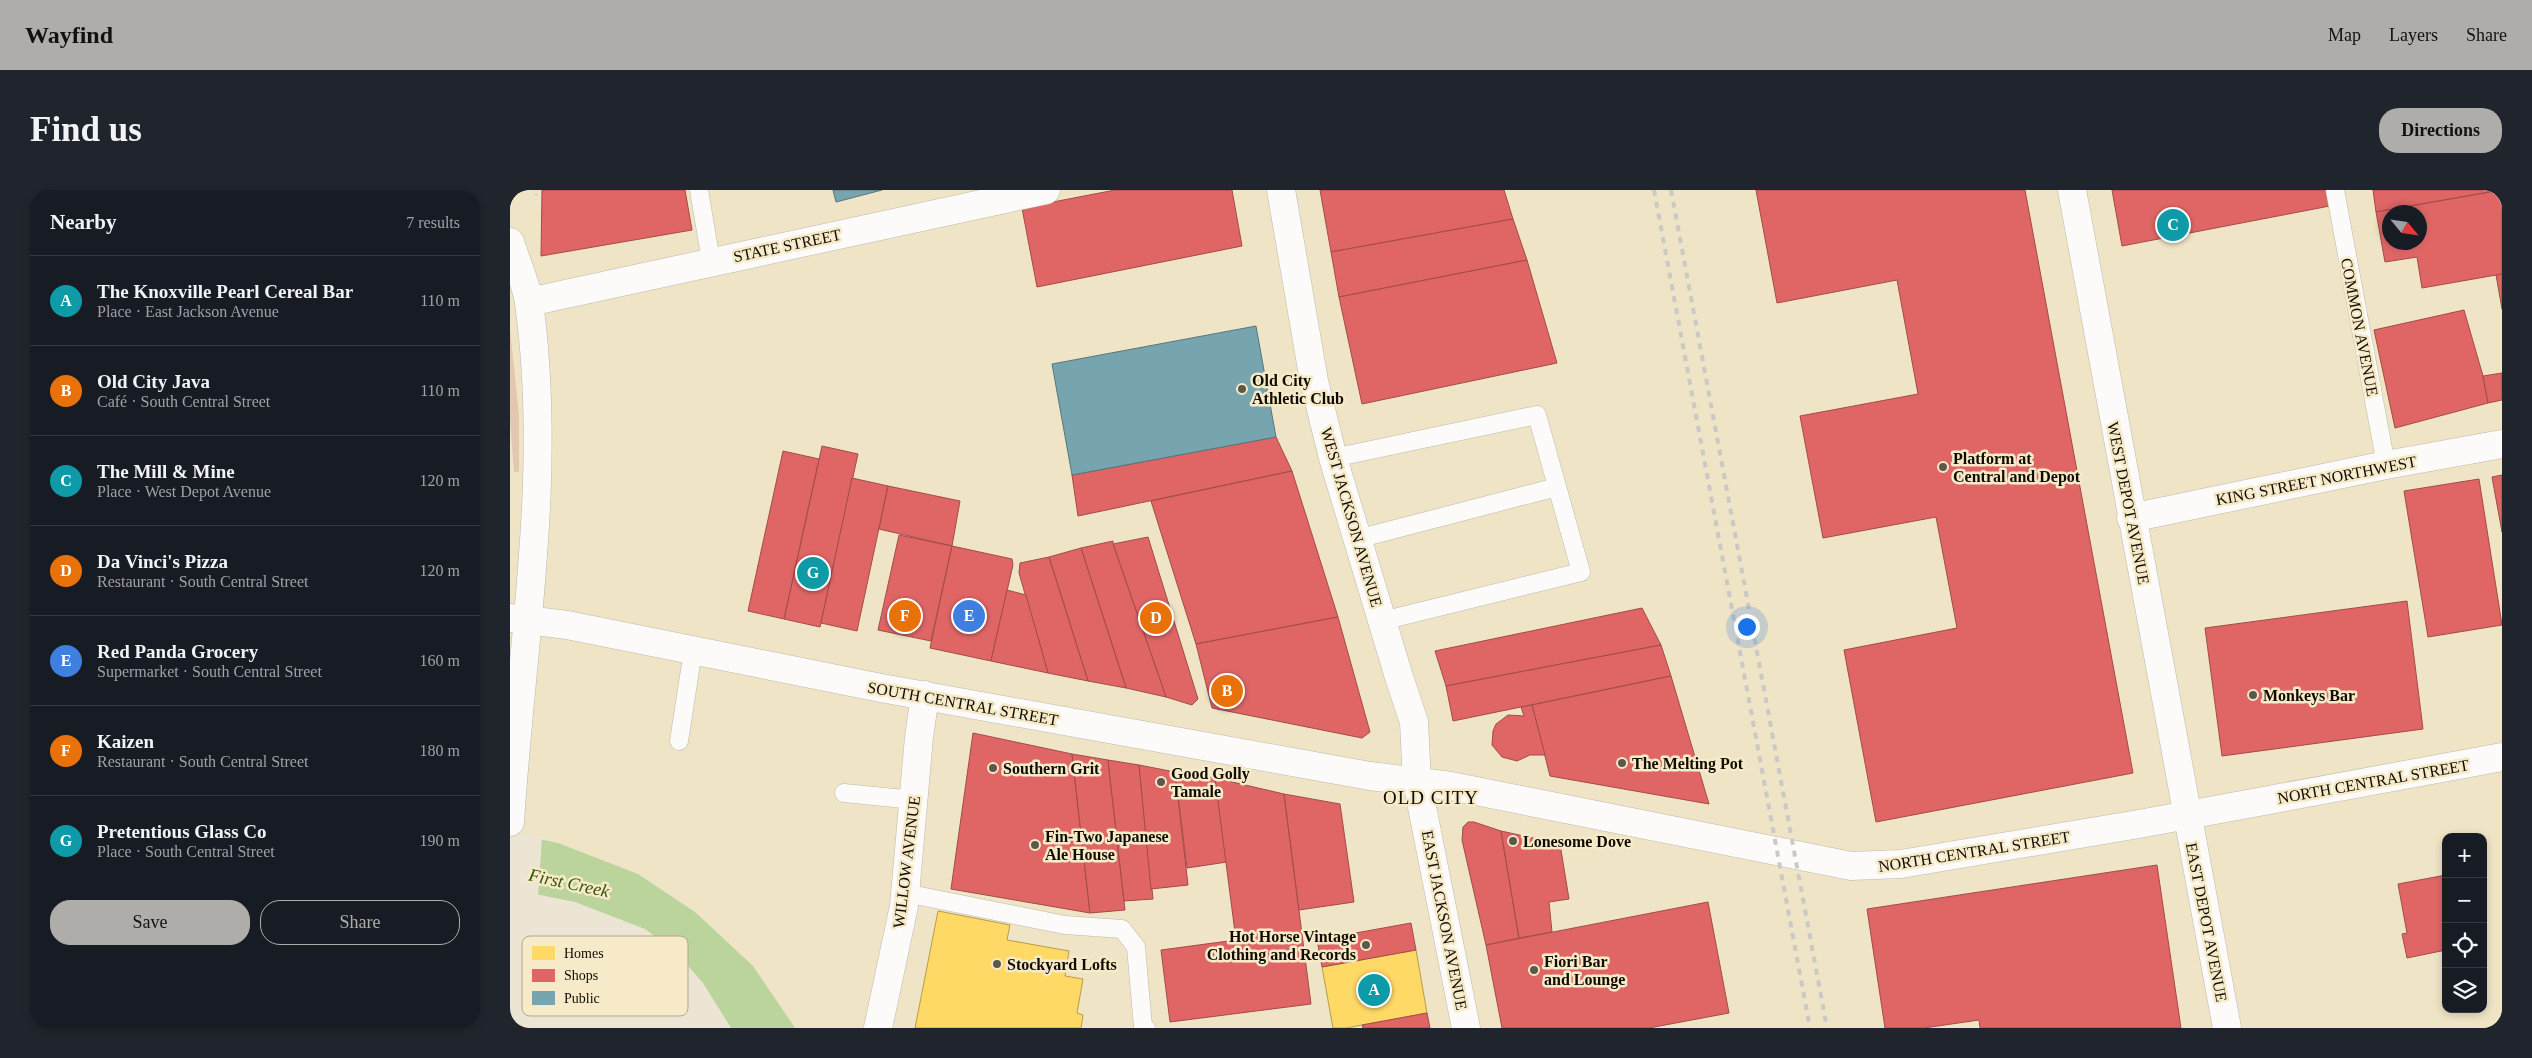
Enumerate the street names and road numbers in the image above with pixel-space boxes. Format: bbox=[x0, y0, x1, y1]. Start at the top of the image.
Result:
street label: STATE STREET bbox=[732, 226, 843, 265]
street label: COMMON AVENUE bbox=[2338, 256, 2381, 398]
street label: WEST DEPOT AVENUE bbox=[2104, 420, 2153, 586]
street label: WEST JACKSON AVENUE bbox=[1318, 425, 1385, 609]
street label: KING STREET NORTHWEST bbox=[2214, 453, 2418, 508]
street label: SOUTH CENTRAL STREET bbox=[866, 678, 1060, 729]
street label: NORTH CENTRAL STREET bbox=[2276, 756, 2470, 807]
street label: WILLOW AVENUE bbox=[890, 795, 923, 929]
street label: NORTH CENTRAL STREET bbox=[1877, 828, 2071, 875]
street label: EAST JACKSON AVENUE bbox=[1419, 829, 1470, 1011]
street label: EAST DEPOT AVENUE bbox=[2183, 841, 2230, 1003]

